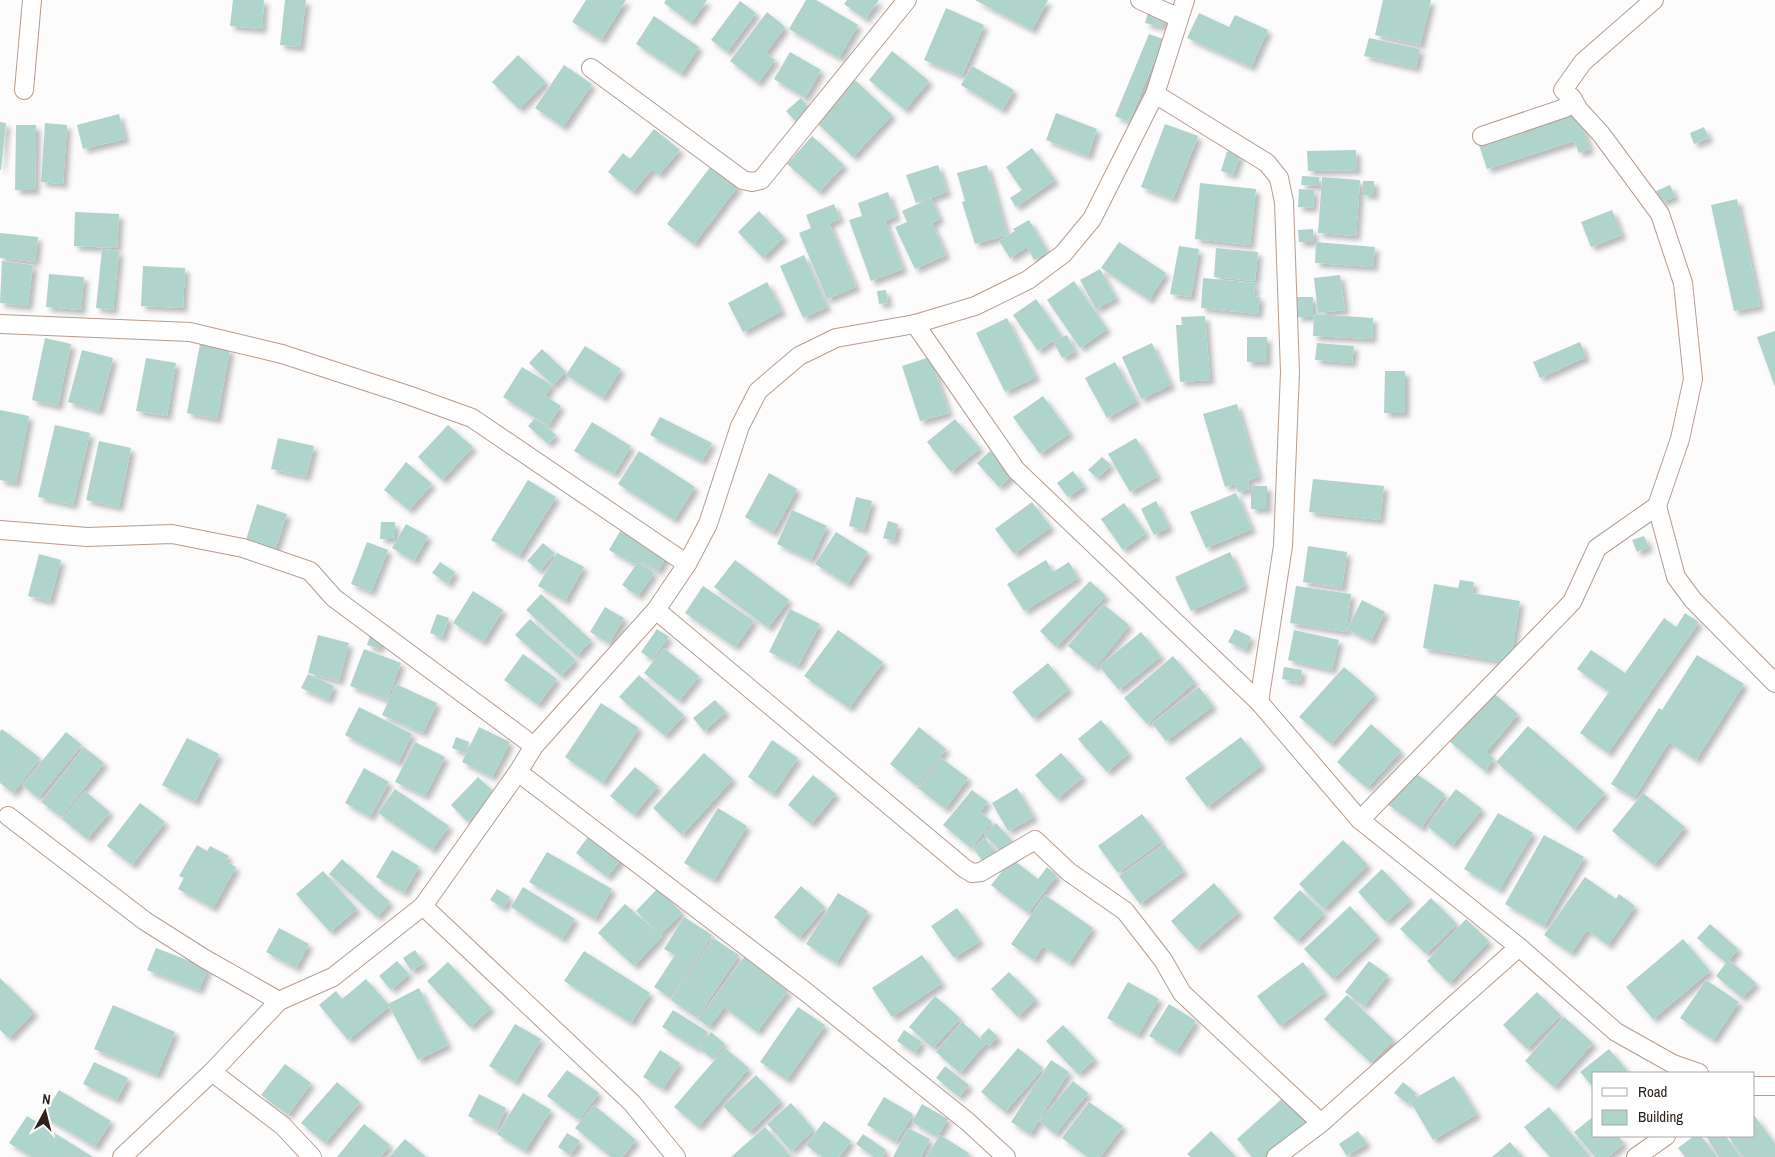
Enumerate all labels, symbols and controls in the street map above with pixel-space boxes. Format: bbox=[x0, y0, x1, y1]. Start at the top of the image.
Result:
legend bbox=[1592, 1072, 1755, 1137]
text: Road bbox=[1638, 1081, 1667, 1102]
north arrow bbox=[20, 1087, 70, 1137]
text: N bbox=[41, 1090, 52, 1109]
text: Building bbox=[1638, 1106, 1683, 1127]

